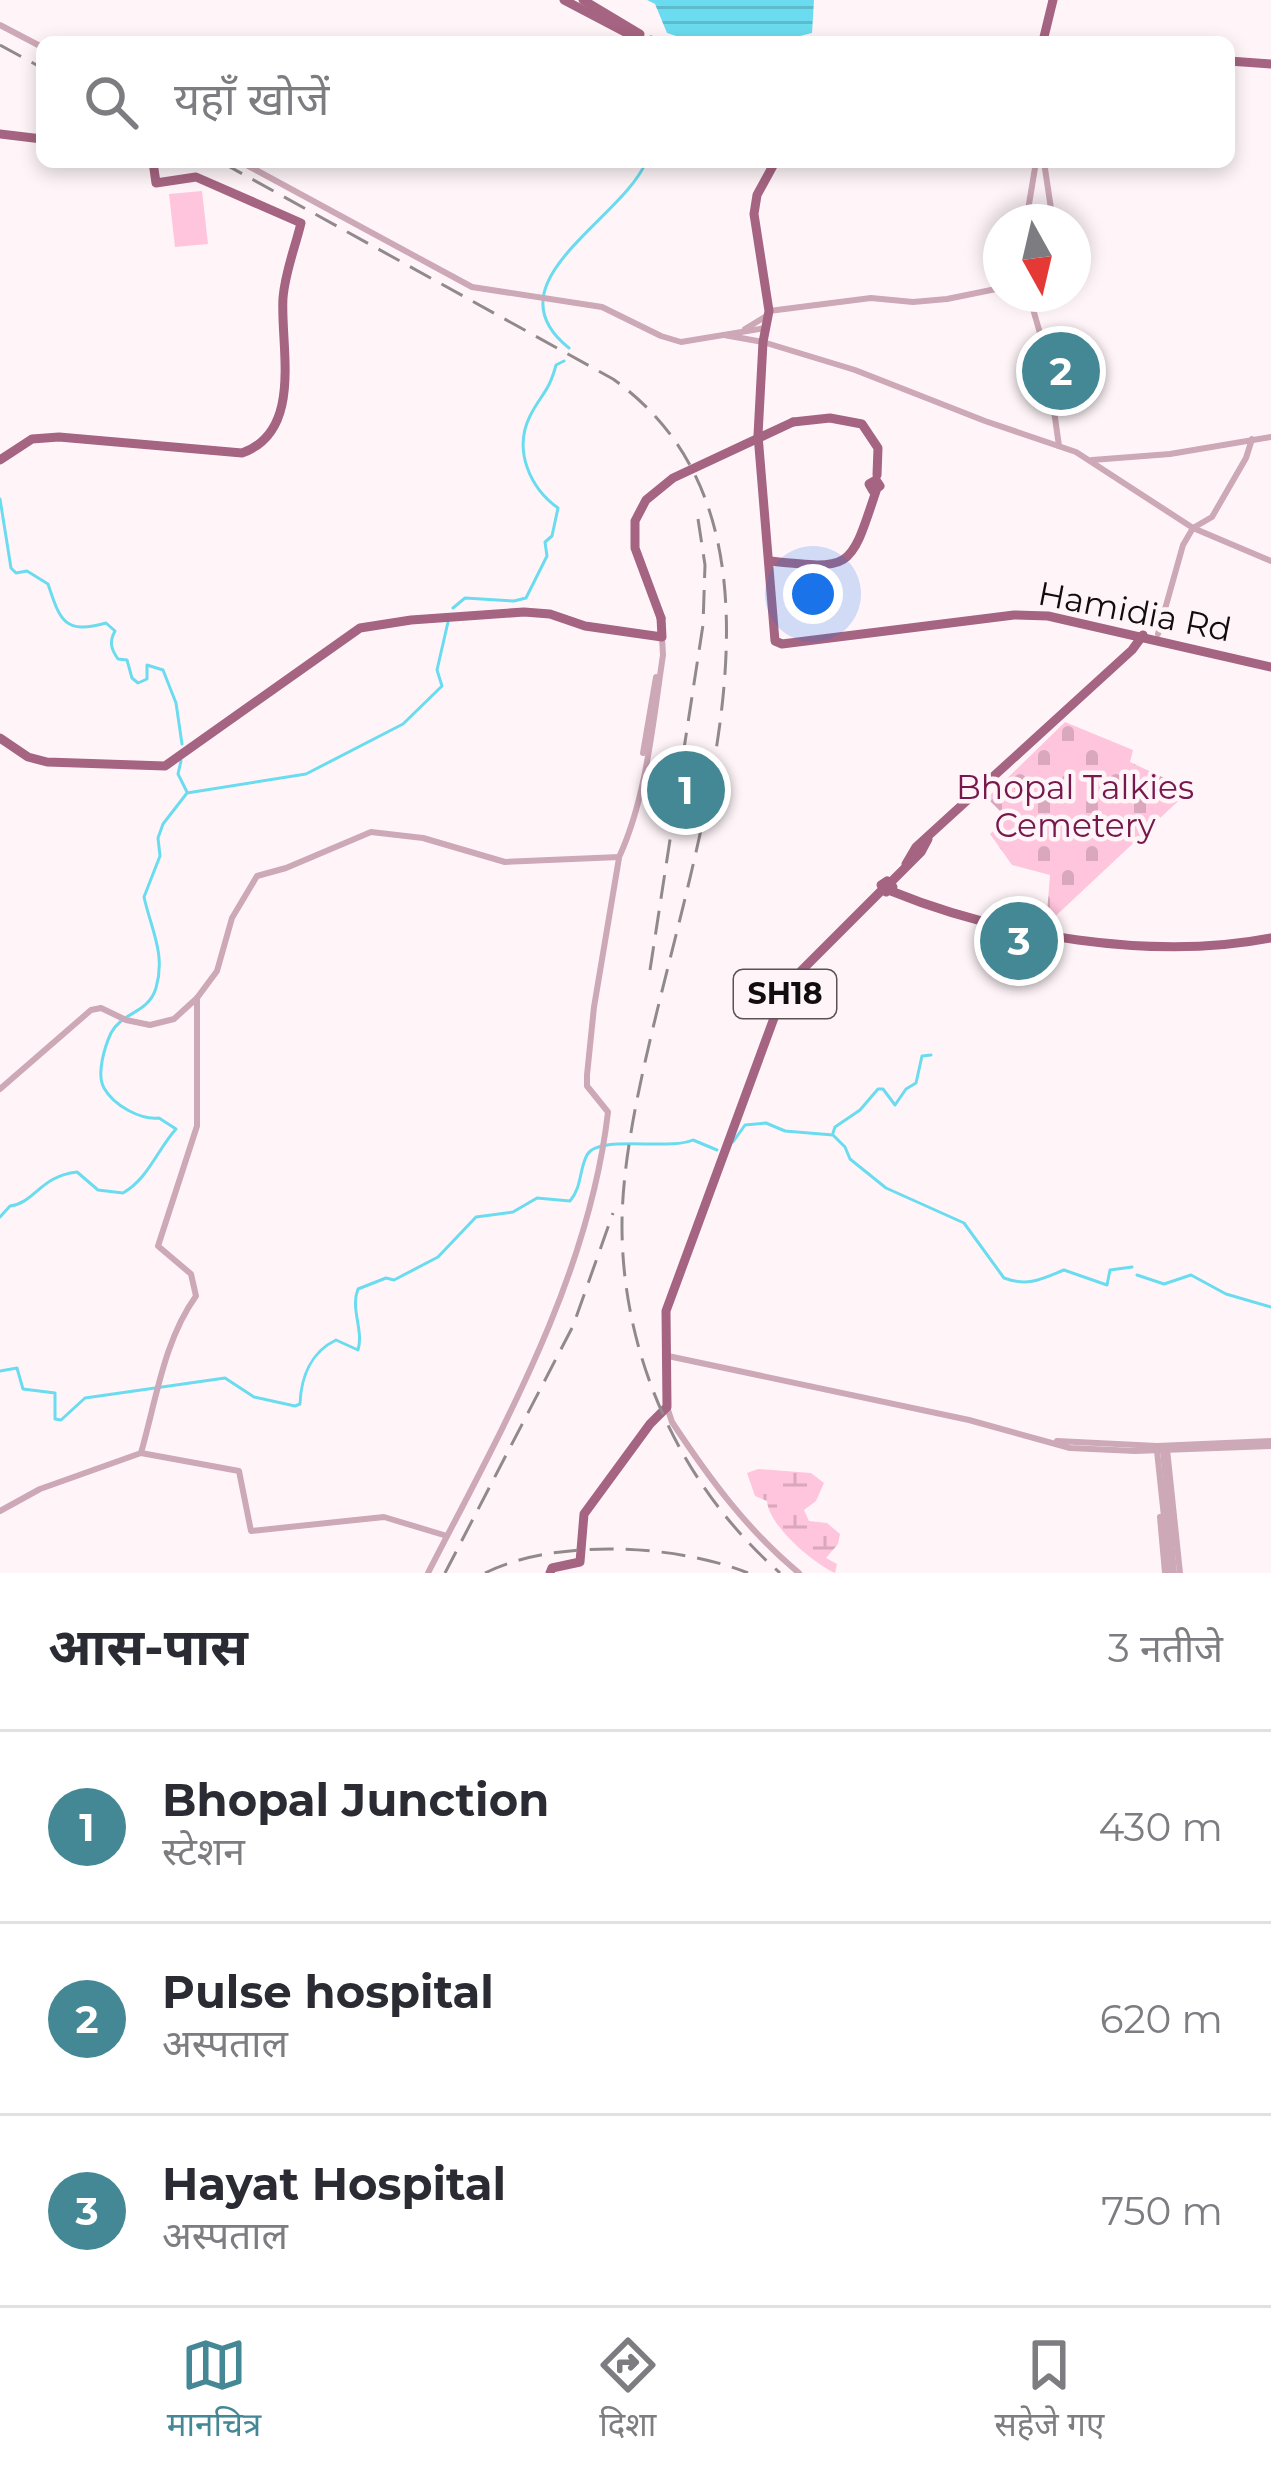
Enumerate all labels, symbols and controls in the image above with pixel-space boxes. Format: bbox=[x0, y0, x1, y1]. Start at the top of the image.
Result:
search box bbox=[36, 36, 1235, 168]
icon: search bbox=[78, 69, 144, 135]
text: यहाँ खोजें bbox=[174, 71, 329, 126]
north arrow bbox=[983, 204, 1091, 312]
pin: 2 bbox=[1022, 326, 1100, 416]
your location bbox=[783, 564, 843, 624]
street label: Hamidia Rd bbox=[1035, 573, 1235, 649]
pin: 1 bbox=[647, 745, 725, 835]
park label: Bhopal Talkies Cemetery bbox=[956, 767, 1194, 845]
pin: 3 bbox=[980, 896, 1058, 986]
road number: SH18 bbox=[734, 970, 836, 1018]
text: आस-पास bbox=[48, 1616, 248, 1678]
text: 3 नतीजे bbox=[1108, 1624, 1223, 1672]
text: Bhopal Junction bbox=[162, 1772, 549, 1827]
text: 1 bbox=[79, 1803, 95, 1851]
text: 430 m bbox=[1098, 1803, 1223, 1851]
text: स्टेशन bbox=[162, 1827, 245, 1875]
text: Pulse hospital bbox=[162, 1964, 494, 2019]
text: 2 bbox=[75, 1995, 99, 2043]
text: 620 m bbox=[1100, 1995, 1223, 2043]
text: अस्पताल bbox=[162, 2019, 288, 2067]
text: Hayat Hospital bbox=[162, 2156, 506, 2211]
text: 3 bbox=[75, 2187, 99, 2235]
text: 750 m bbox=[1101, 2187, 1223, 2235]
text: अस्पताल bbox=[162, 2211, 288, 2259]
tab: मानचित्र bbox=[167, 2332, 261, 2449]
tab: दिशा bbox=[595, 2332, 661, 2449]
tab: सहेजे गए bbox=[994, 2332, 1104, 2449]

